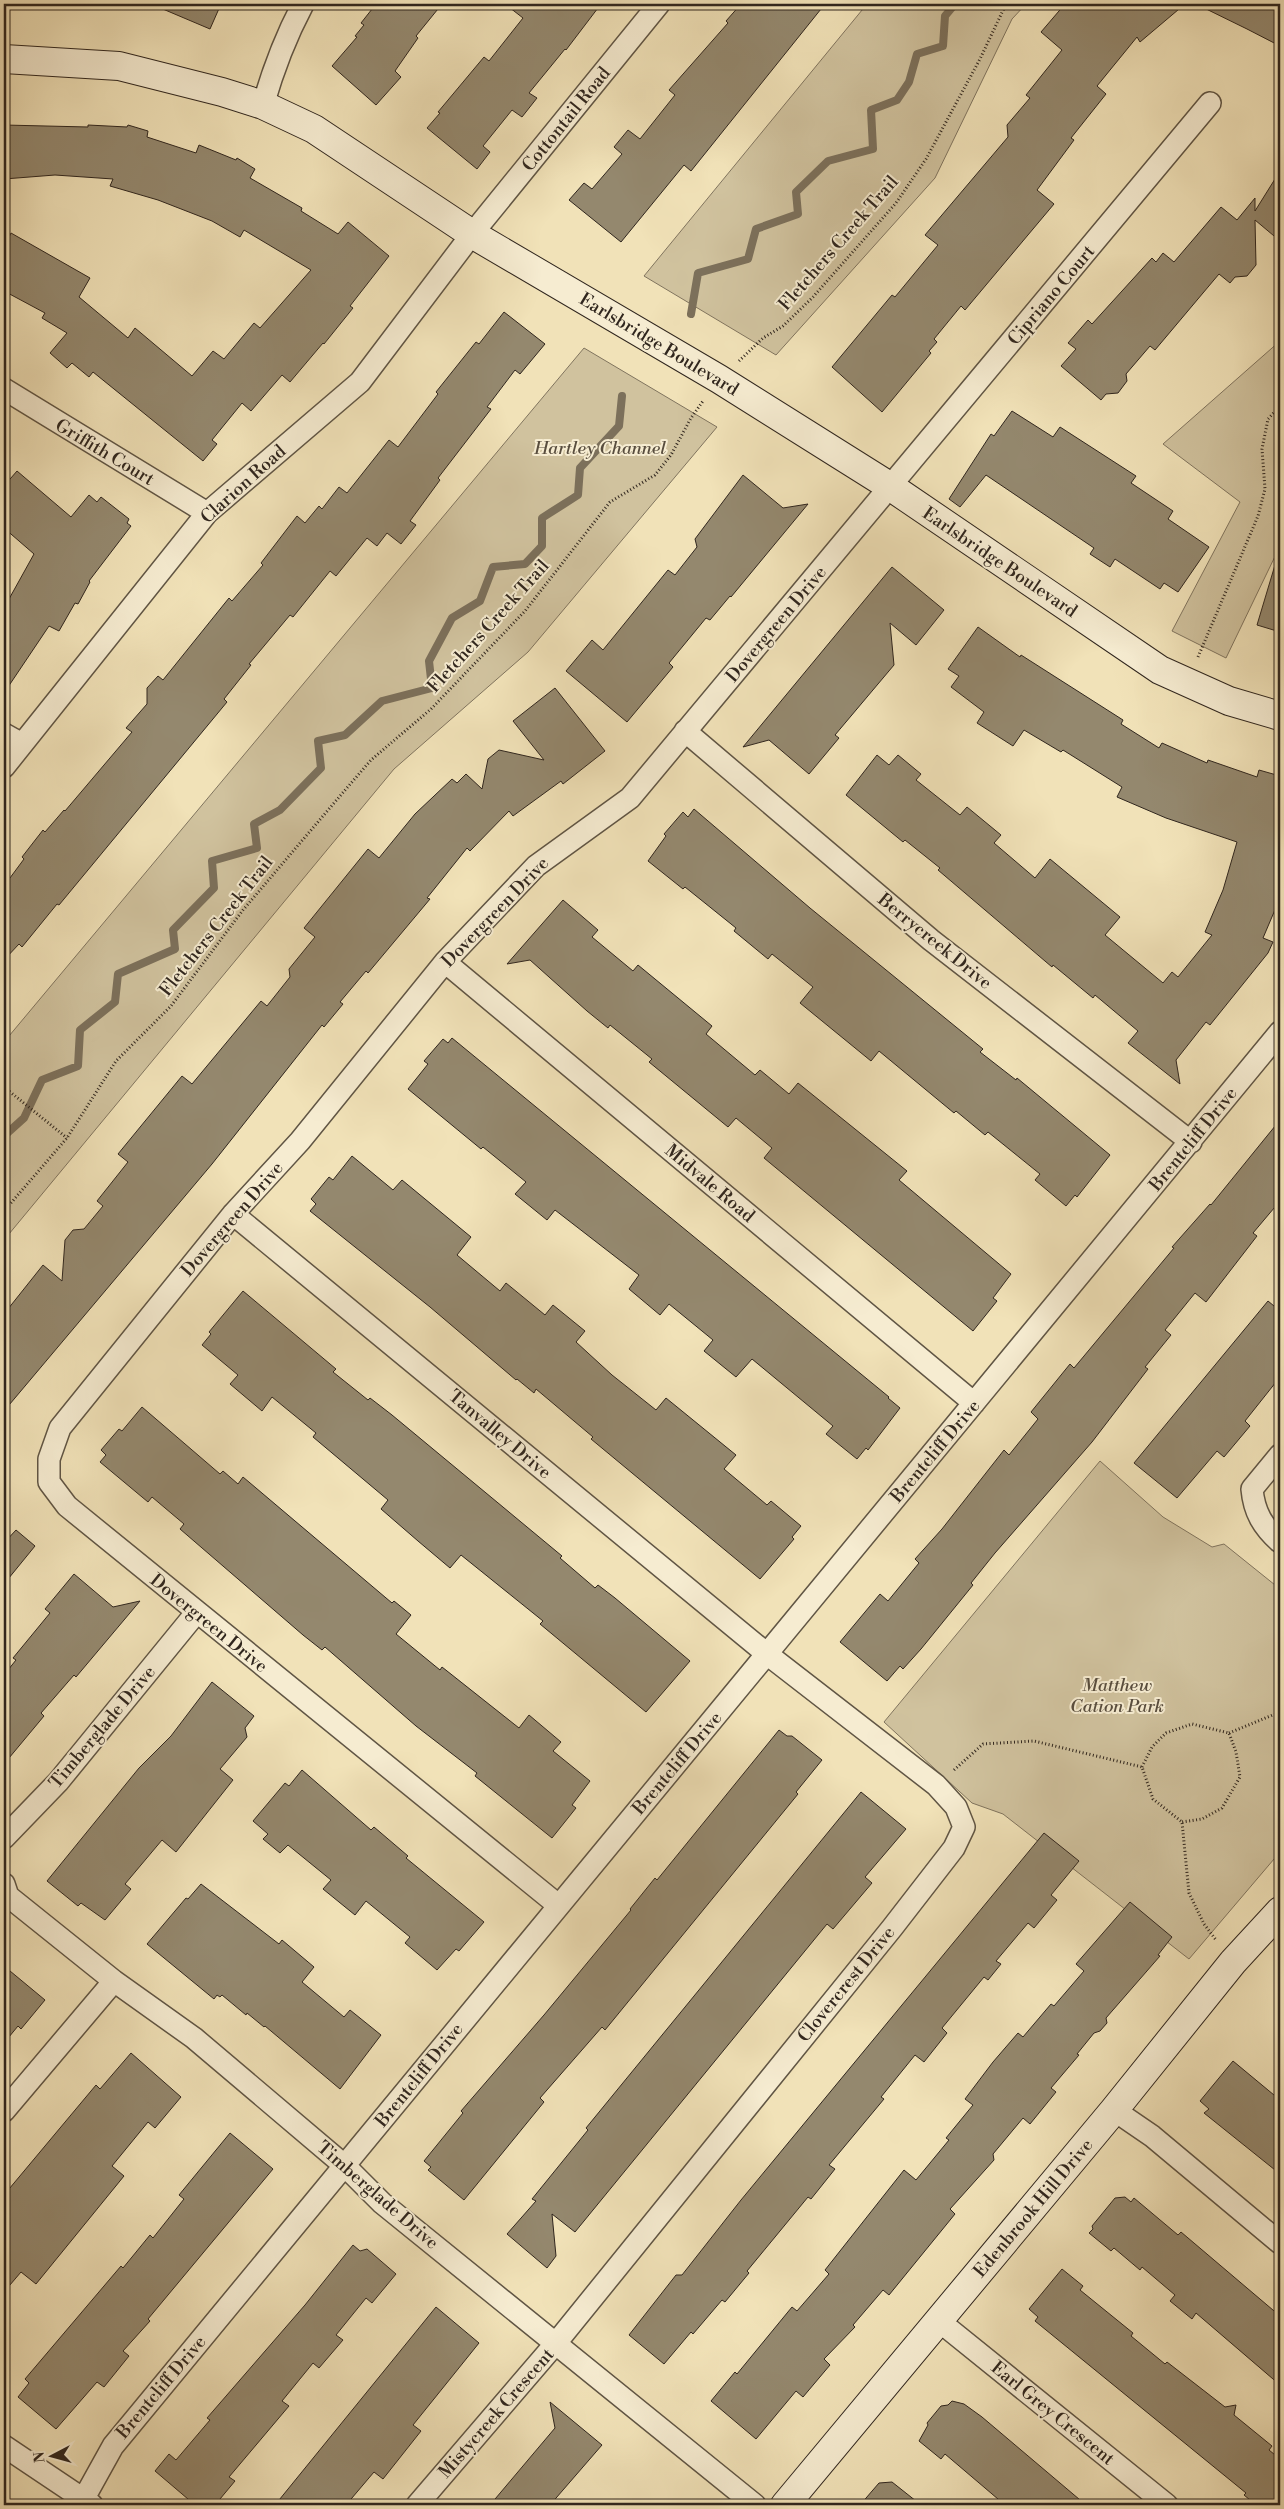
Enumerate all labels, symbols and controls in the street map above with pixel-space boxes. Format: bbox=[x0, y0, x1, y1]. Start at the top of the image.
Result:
street label: Cottontail Road bbox=[517, 62, 616, 176]
street label: Fletchers Creek Trail bbox=[773, 170, 904, 316]
street label: Cipriano Court bbox=[1003, 240, 1100, 350]
street label: Earlsbridge Boulevard bbox=[575, 288, 743, 402]
street label: Griffith Court bbox=[51, 414, 159, 491]
park label: Hartley Channel bbox=[533, 437, 666, 460]
street label: Clarion Road bbox=[196, 439, 291, 529]
street label: Earlsbridge Boulevard bbox=[918, 502, 1082, 623]
street label: Fletchers Creek Trail bbox=[422, 554, 555, 698]
street label: Dovergreen Drive bbox=[721, 561, 832, 687]
street label: Fletchers Creek Trail bbox=[154, 851, 279, 1001]
street label: Dovergreen Drive bbox=[437, 852, 554, 972]
street label: Berrycreek Drive bbox=[872, 888, 997, 995]
street label: Brentcliff Drive bbox=[1144, 1082, 1242, 1197]
street label: Midvale Road bbox=[660, 1139, 760, 1228]
street label: Dovergreen Drive bbox=[176, 1157, 289, 1282]
street label: Tanvalley Drive bbox=[444, 1385, 556, 1484]
street label: Brentcliff Drive bbox=[885, 1395, 985, 1508]
street label: Dovergreen Drive bbox=[145, 1569, 272, 1678]
street label: Timberglade Drive bbox=[44, 1661, 161, 1794]
park label: Matthew Cation Park bbox=[1070, 1674, 1164, 1718]
street label: Brentcliff Drive bbox=[627, 1707, 727, 1820]
street label: Clovercrest Drive bbox=[793, 1922, 900, 2047]
street label: Brentcliff Drive bbox=[370, 2018, 468, 2133]
street label: Edenbrook Hill Drive bbox=[969, 2134, 1098, 2282]
street label: Timberglade Drive bbox=[312, 2136, 443, 2255]
street label: Brentcliff Drive bbox=[111, 2331, 211, 2444]
street label: Mistycreek Crescent bbox=[434, 2343, 560, 2483]
street label: Earl Grey Crescent bbox=[986, 2356, 1120, 2471]
north arrow bbox=[28, 2432, 78, 2482]
text: N bbox=[31, 2451, 50, 2464]

